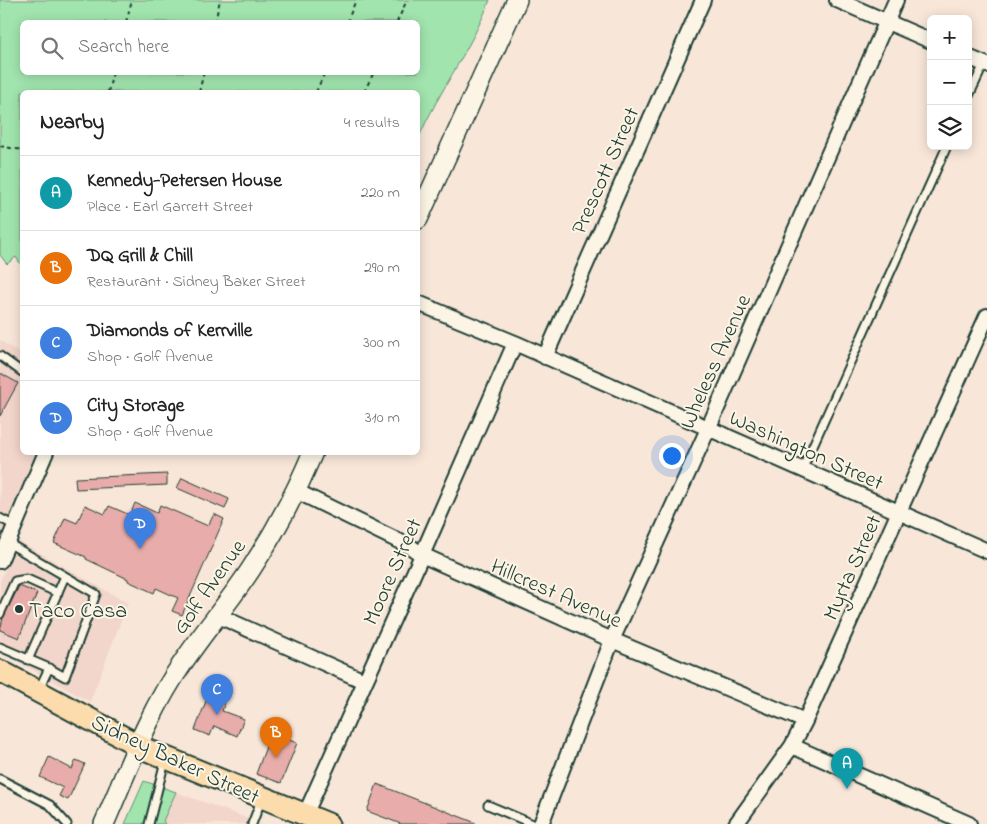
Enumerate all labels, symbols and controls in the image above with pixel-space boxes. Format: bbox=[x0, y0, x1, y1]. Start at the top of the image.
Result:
map controls bbox=[927, 15, 972, 150]
button: + bbox=[927, 15, 972, 60]
search box bbox=[20, 20, 420, 75]
icon: search bbox=[38, 34, 66, 62]
text: Search here bbox=[78, 34, 169, 61]
button: − bbox=[927, 60, 972, 105]
street label: Prescott Street bbox=[564, 102, 649, 240]
button: layers bbox=[927, 105, 972, 150]
text: Nearby bbox=[40, 108, 104, 138]
text: 4 results bbox=[344, 111, 400, 135]
text: Kennedy-Petersen House bbox=[87, 168, 282, 195]
text: A bbox=[51, 181, 61, 205]
text: 220 m bbox=[361, 181, 400, 205]
text: Place · Earl Garrett Street bbox=[87, 195, 253, 219]
text: DQ Grill & Chill bbox=[87, 243, 193, 270]
text: B bbox=[51, 256, 61, 280]
text: 290 m bbox=[364, 256, 400, 280]
text: Restaurant · Sidney Baker Street bbox=[87, 270, 306, 294]
street label: Wheless Avenue bbox=[673, 290, 761, 435]
text: Diamonds of Kerrville bbox=[87, 318, 252, 345]
text: C bbox=[52, 331, 60, 355]
text: 300 m bbox=[363, 331, 400, 355]
text: Shop · Golf Avenue bbox=[87, 345, 213, 369]
text: City Storage bbox=[87, 393, 184, 420]
street label: Washington Street bbox=[723, 403, 889, 501]
text: D bbox=[50, 406, 62, 430]
text: 310 m bbox=[365, 406, 400, 430]
text: Shop · Golf Avenue bbox=[87, 420, 213, 444]
your location bbox=[659, 443, 685, 469]
pin: D bbox=[124, 508, 156, 549]
street label: Myrta Street bbox=[816, 510, 892, 627]
street label: Moore Street bbox=[356, 513, 432, 631]
street label: Golf Avenue bbox=[166, 533, 255, 642]
street label: Hillcrest Avenue bbox=[485, 552, 627, 638]
place label: Taco Casa bbox=[29, 596, 127, 628]
marker: Taco Casa bbox=[13, 603, 25, 615]
pin: C bbox=[201, 674, 233, 715]
street label: Sidney Baker Street bbox=[85, 708, 265, 815]
pin: B bbox=[260, 717, 292, 758]
pin: A bbox=[831, 748, 863, 789]

